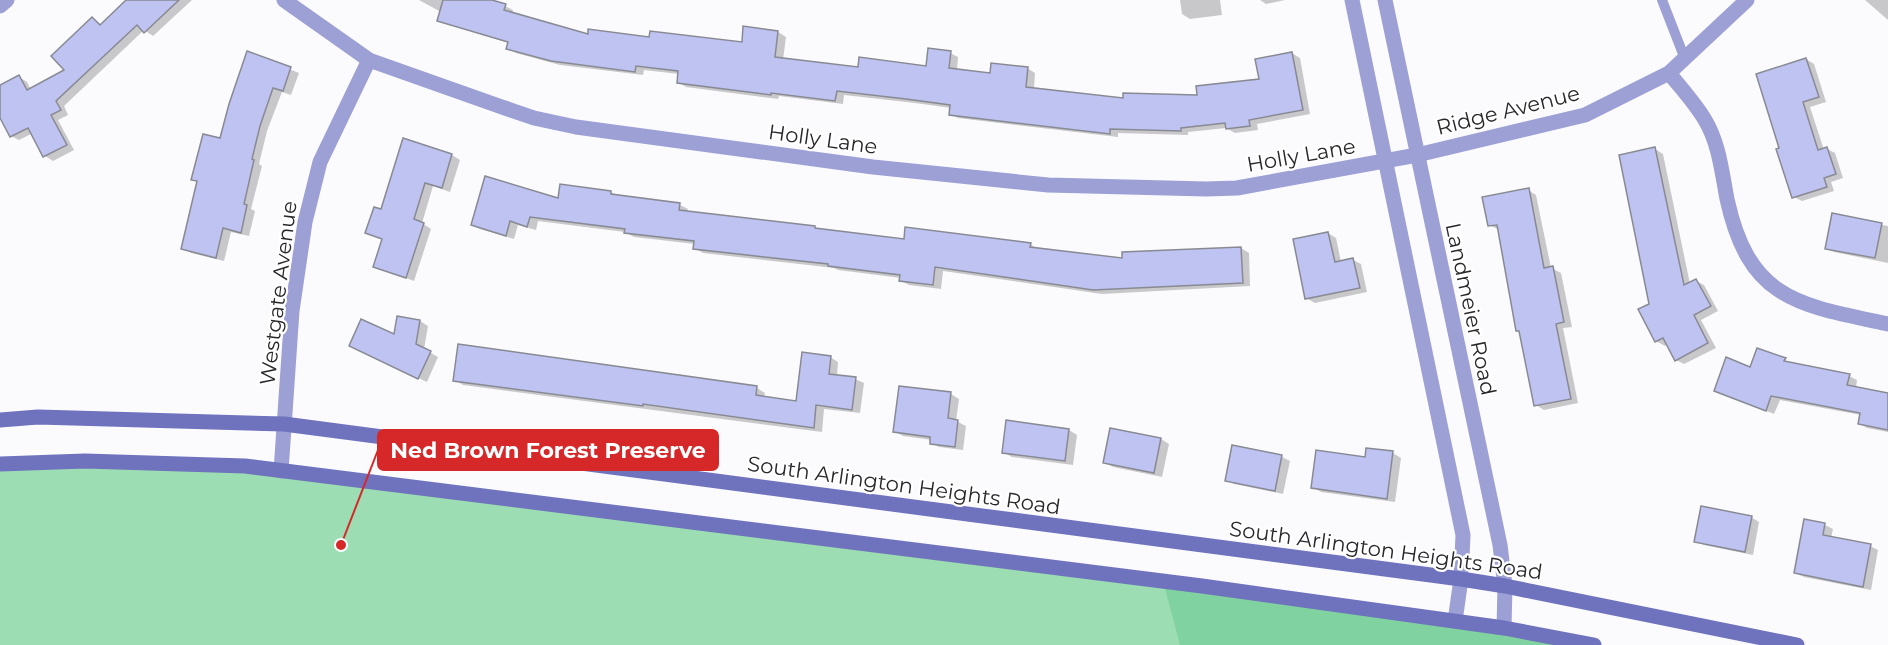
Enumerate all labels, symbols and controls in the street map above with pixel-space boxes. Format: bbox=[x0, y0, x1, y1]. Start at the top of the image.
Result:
street label: Ridge Avenue bbox=[1434, 80, 1582, 140]
street label: Holly Lane bbox=[767, 119, 879, 159]
street label: Holly Lane bbox=[1245, 133, 1357, 177]
street label: Westgate Avenue bbox=[254, 199, 302, 387]
street label: Landmeier Road bbox=[1441, 221, 1501, 397]
callout: Ned Brown Forest Preserve bbox=[378, 430, 718, 470]
text: Ned Brown Forest Preserve bbox=[390, 437, 706, 464]
street label: South Arlington Heights Road bbox=[746, 451, 1062, 519]
street label: South Arlington Heights Road bbox=[1228, 516, 1544, 584]

